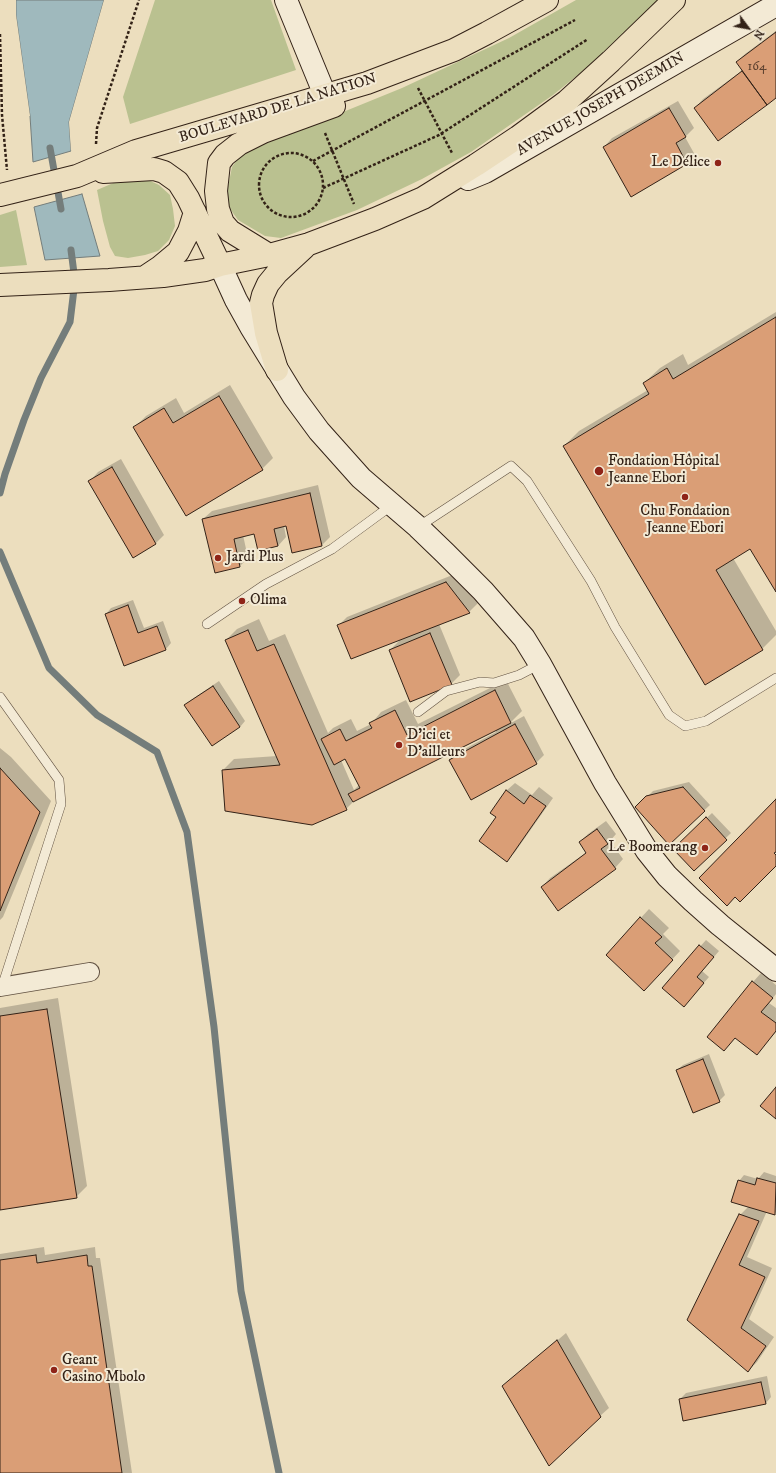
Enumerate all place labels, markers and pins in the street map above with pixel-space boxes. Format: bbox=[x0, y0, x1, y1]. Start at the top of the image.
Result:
place label: Le Délice bbox=[651, 154, 710, 172]
marker: Le Délice bbox=[713, 158, 723, 168]
place label: Fondation Hôpital Jeanne Ebori bbox=[608, 453, 719, 488]
marker: Fondation Hôpital Jeanne Ebori bbox=[593, 465, 605, 477]
marker: Chu Fondation Jeanne Ebori bbox=[680, 492, 690, 502]
place label: Chu Fondation Jeanne Ebori bbox=[640, 503, 730, 538]
place label: Jardi Plus bbox=[226, 549, 283, 567]
marker: Jardi Plus bbox=[213, 553, 223, 563]
place label: Olima bbox=[250, 592, 287, 610]
marker: Olima bbox=[237, 596, 247, 606]
place label: D'ici et D'ailleurs bbox=[407, 727, 465, 762]
marker: D'ici et D'ailleurs bbox=[394, 740, 404, 750]
place label: Le Boomerang bbox=[608, 839, 697, 857]
marker: Le Boomerang bbox=[700, 843, 710, 853]
place label: Geant Casino Mbolo bbox=[62, 1352, 145, 1387]
marker: Geant Casino Mbolo bbox=[49, 1365, 59, 1375]

